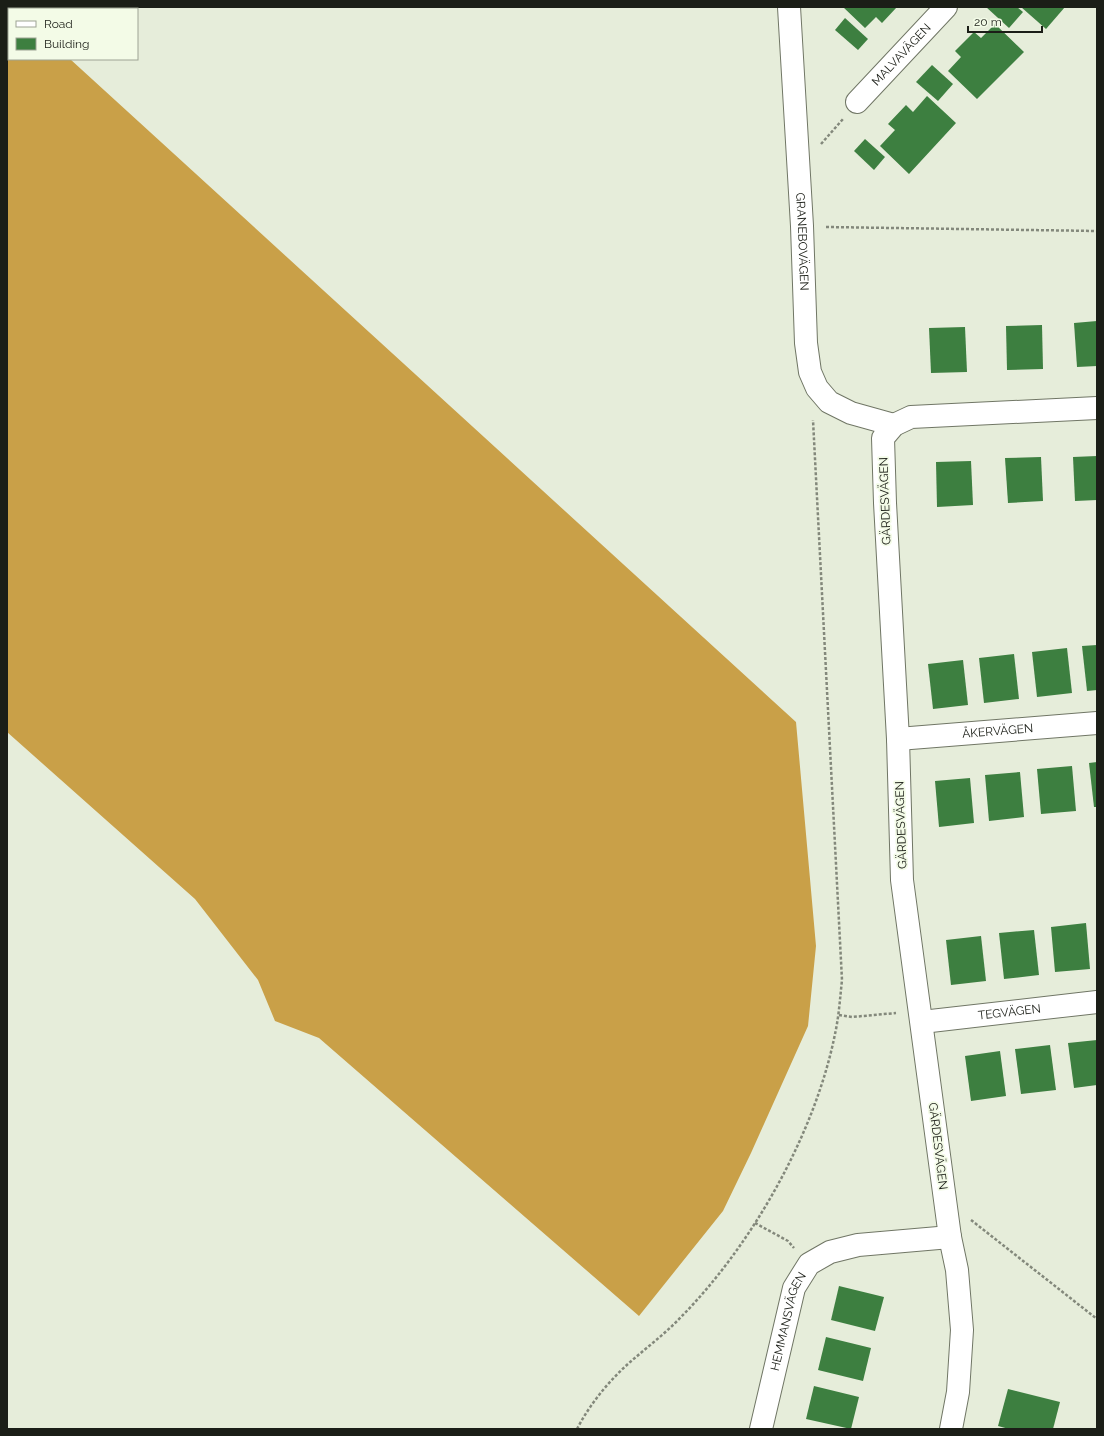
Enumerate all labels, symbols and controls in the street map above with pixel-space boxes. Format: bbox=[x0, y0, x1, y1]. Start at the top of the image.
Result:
legend bbox=[8, 8, 138, 60]
scale bar bbox=[968, 8, 1042, 34]
text: 20 m bbox=[974, 15, 1002, 29]
text: Road bbox=[44, 17, 73, 31]
street label: MALVAVÄGEN bbox=[869, 21, 934, 88]
text: Building bbox=[44, 37, 90, 51]
street label: GRANEBOVÄGEN bbox=[793, 192, 811, 291]
street label: GÄRDESVÄGEN bbox=[876, 457, 894, 545]
street label: ÅKERVÄGEN bbox=[962, 721, 1034, 741]
street label: GÄRDESVÄGEN bbox=[892, 781, 910, 869]
street label: TEGVÄGEN bbox=[977, 1001, 1042, 1023]
street label: GÄRDESVÄGEN bbox=[926, 1102, 950, 1190]
street label: HEMMANSVÄGEN bbox=[768, 1270, 809, 1372]

